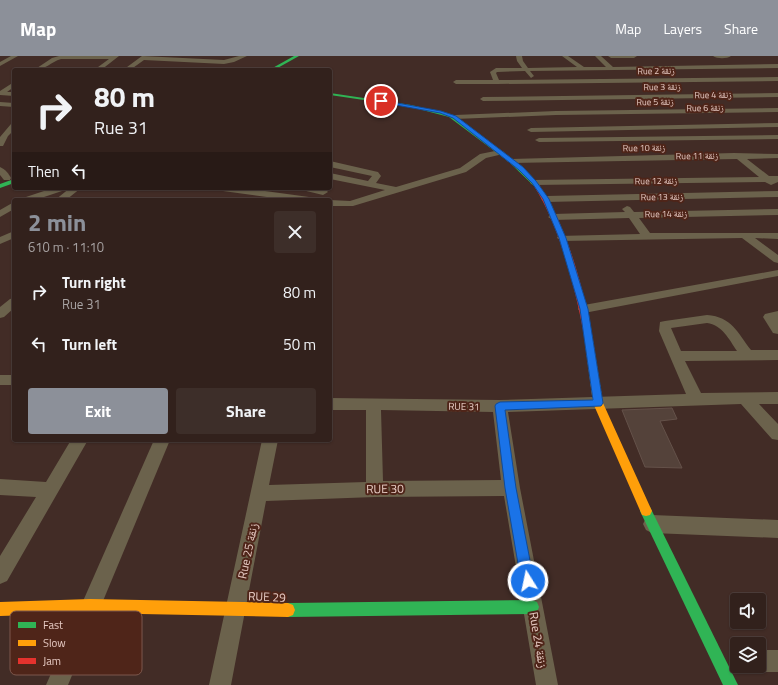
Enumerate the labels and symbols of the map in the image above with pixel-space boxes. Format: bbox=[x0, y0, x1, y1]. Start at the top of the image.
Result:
street label: Rue 2 زنقة bbox=[637, 64, 675, 77]
street label: Rue 3 زنقة bbox=[643, 80, 681, 93]
pin bbox=[364, 84, 398, 118]
street label: Rue 4 زنقة bbox=[694, 88, 732, 101]
street label: Rue 5 زنقة bbox=[636, 95, 674, 108]
street label: Rue 6 زنقة bbox=[686, 101, 724, 114]
street label: Rue 10 زنقة bbox=[623, 141, 666, 154]
street label: Rue 11 زنقة bbox=[676, 149, 719, 162]
street label: Rue 12 زنقة bbox=[635, 174, 678, 187]
street label: Rue 13 زنقة bbox=[641, 190, 684, 203]
street label: Rue 14 زنقة bbox=[645, 207, 688, 220]
street label: RUE 31 bbox=[448, 399, 480, 414]
street label: RUE 30 bbox=[366, 479, 404, 498]
street label: Rue 25 زنقة bbox=[232, 521, 263, 581]
position arrow bbox=[507, 560, 549, 602]
street label: RUE 29 bbox=[248, 586, 287, 607]
street label: Rue 24 زنقة bbox=[524, 610, 553, 670]
legend bbox=[10, 611, 142, 675]
text: Fast bbox=[43, 617, 63, 633]
text: Slow bbox=[43, 635, 66, 651]
text: Jam bbox=[43, 653, 61, 669]

